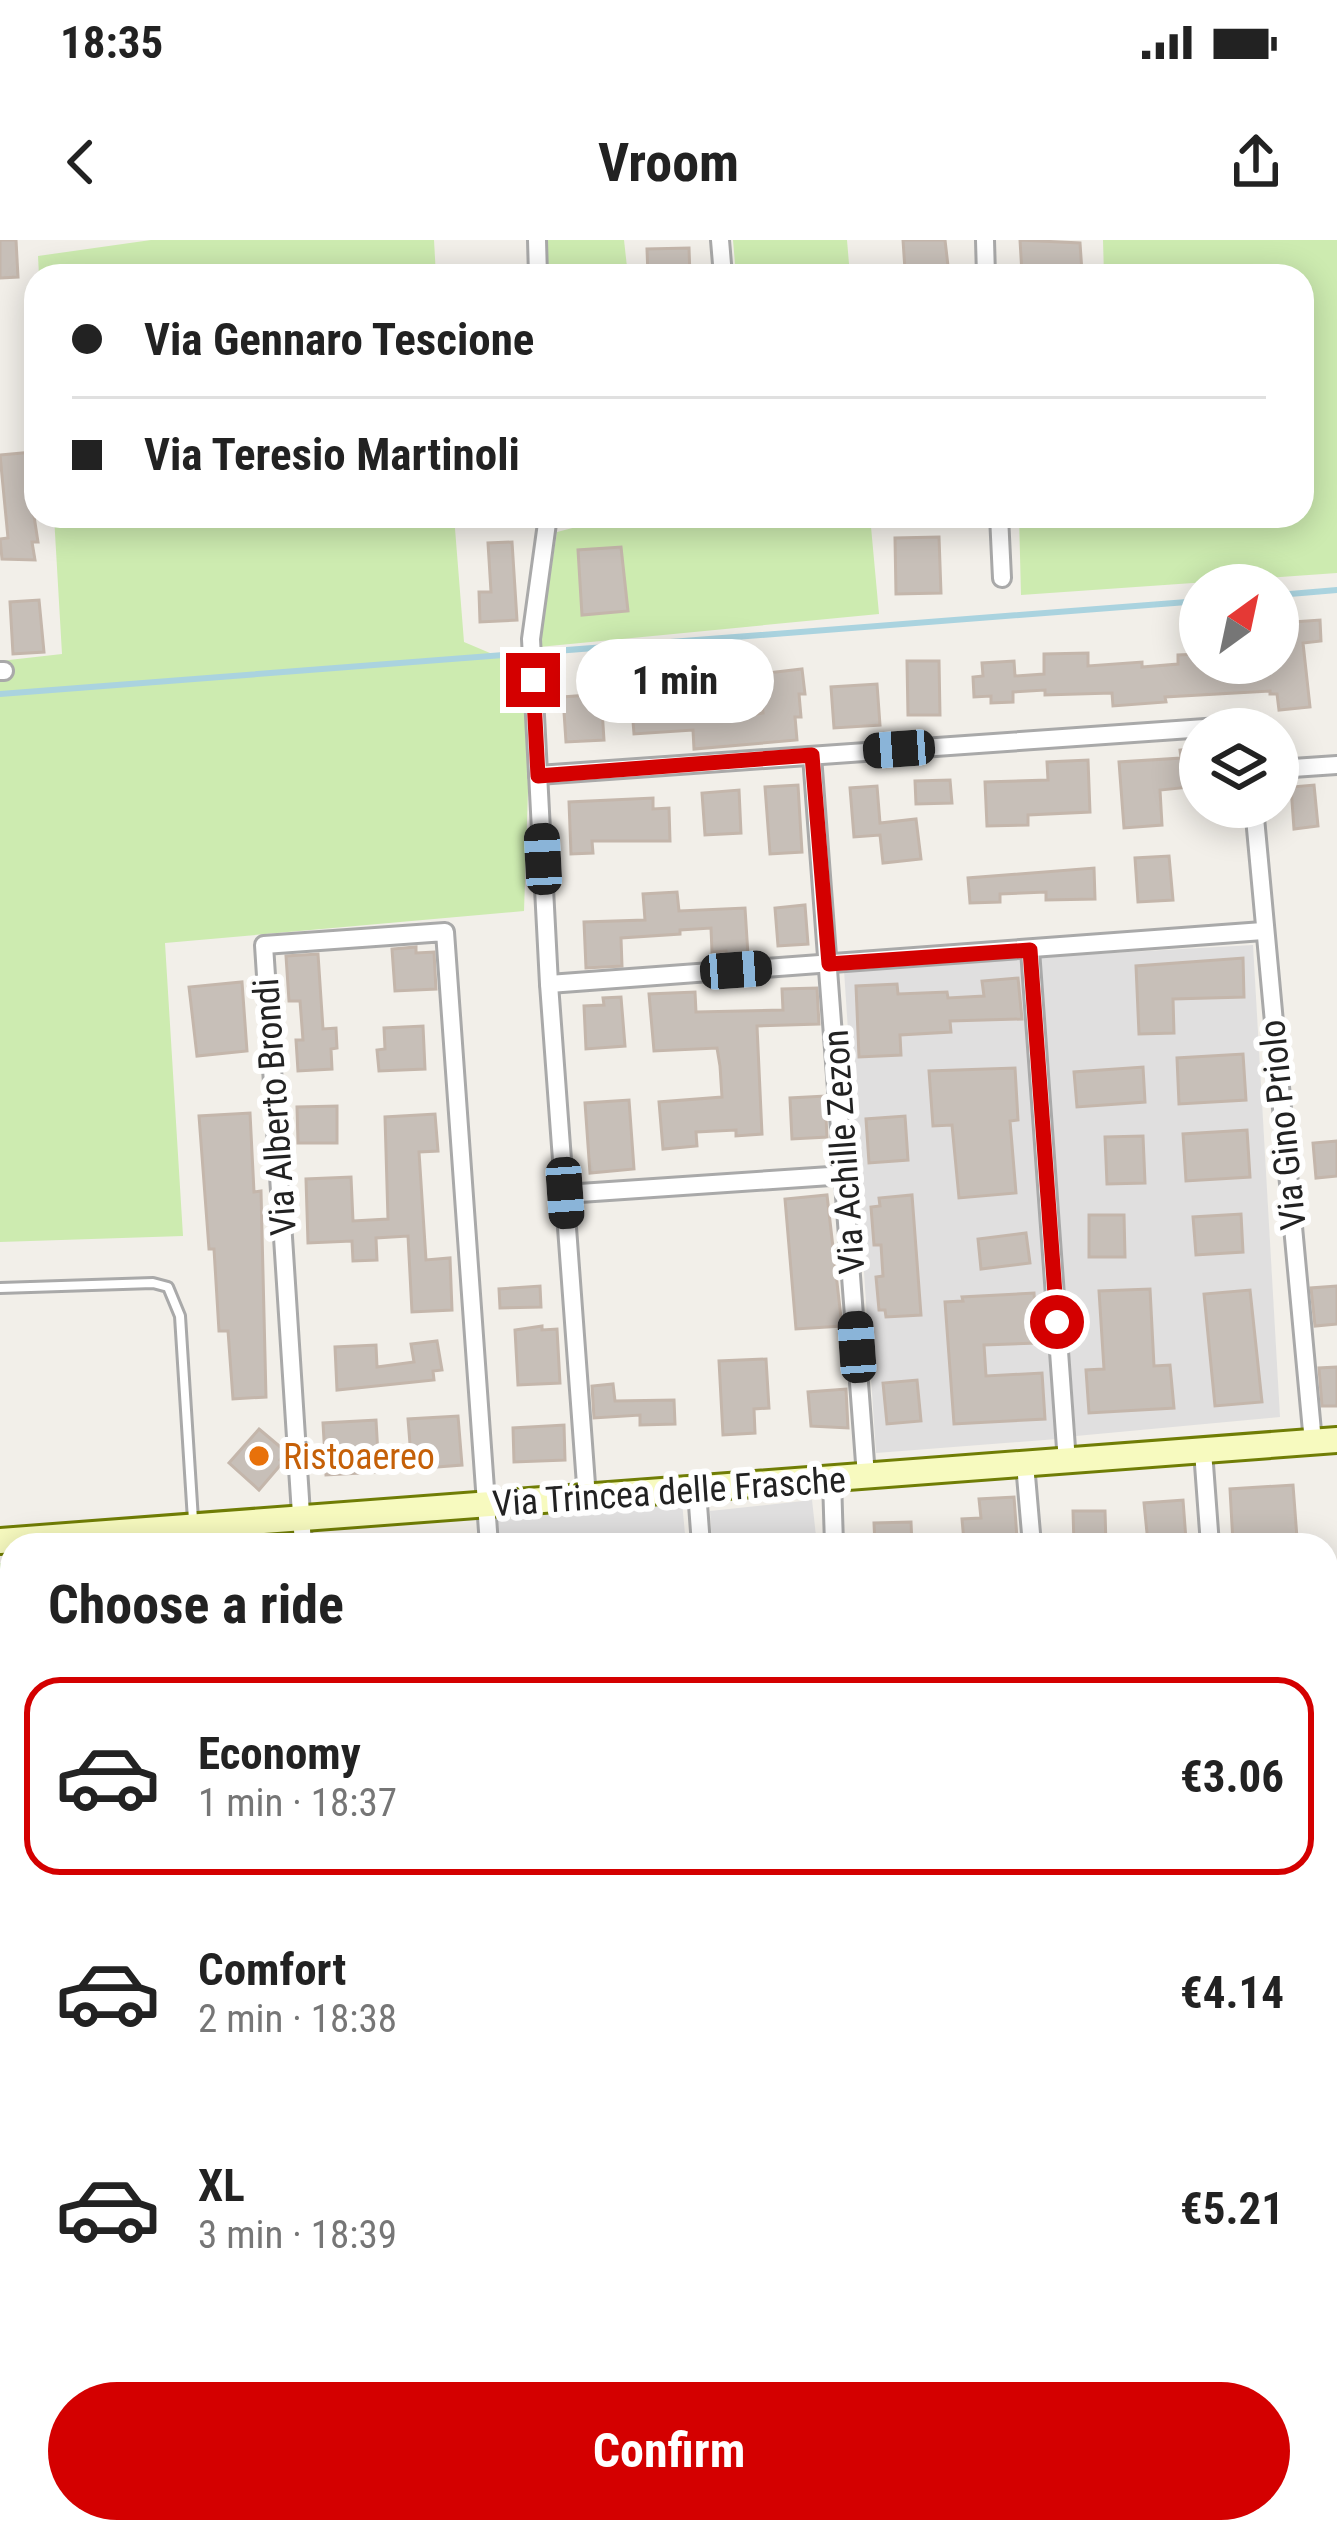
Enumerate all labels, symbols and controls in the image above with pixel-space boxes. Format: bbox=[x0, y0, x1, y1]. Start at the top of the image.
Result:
text: 18:35 bbox=[60, 16, 163, 69]
icon: back bbox=[48, 129, 114, 195]
icon: share bbox=[1223, 129, 1289, 195]
text: Vroom bbox=[598, 131, 739, 194]
text: Via Gennaro Tescione bbox=[144, 313, 534, 366]
text: Via Teresio Martinoli bbox=[144, 428, 520, 481]
north arrow bbox=[1179, 564, 1299, 684]
map controls bbox=[1179, 564, 1299, 828]
callout: 1 min bbox=[575, 638, 773, 722]
route end bbox=[506, 653, 560, 707]
text: 1 min bbox=[632, 658, 718, 704]
button: layers bbox=[1179, 708, 1299, 828]
car bbox=[862, 729, 936, 769]
car bbox=[523, 822, 563, 896]
car bbox=[699, 950, 773, 990]
street label: Via Alberto Brondi bbox=[245, 977, 305, 1237]
street label: Via Gino Priolo bbox=[1251, 1018, 1315, 1232]
street label: Via Achille Zezon bbox=[815, 1028, 873, 1276]
car bbox=[545, 1156, 585, 1230]
route start bbox=[1030, 1295, 1084, 1349]
car bbox=[837, 1310, 877, 1384]
place label: Ristoaereo bbox=[283, 1436, 435, 1478]
marker: Ristoaereo bbox=[246, 1443, 272, 1469]
street label: Via Trincea delle Frasche bbox=[491, 1459, 847, 1525]
text: Choose a ride bbox=[48, 1573, 344, 1636]
icon: car bbox=[54, 1722, 162, 1830]
text: Economy bbox=[198, 1727, 361, 1780]
text: €3.06 bbox=[1180, 1750, 1284, 1803]
text: 1 min · 18:37 bbox=[198, 1780, 397, 1826]
icon: car bbox=[54, 1938, 162, 2046]
text: Comfort bbox=[198, 1943, 346, 1996]
text: €4.14 bbox=[1180, 1966, 1284, 2019]
text: 2 min · 18:38 bbox=[198, 1996, 397, 2042]
icon: car bbox=[54, 2154, 162, 2262]
text: XL bbox=[198, 2159, 245, 2212]
text: €5.21 bbox=[1180, 2182, 1284, 2235]
text: 3 min · 18:39 bbox=[198, 2212, 397, 2258]
button: Confirm bbox=[48, 2382, 1290, 2520]

